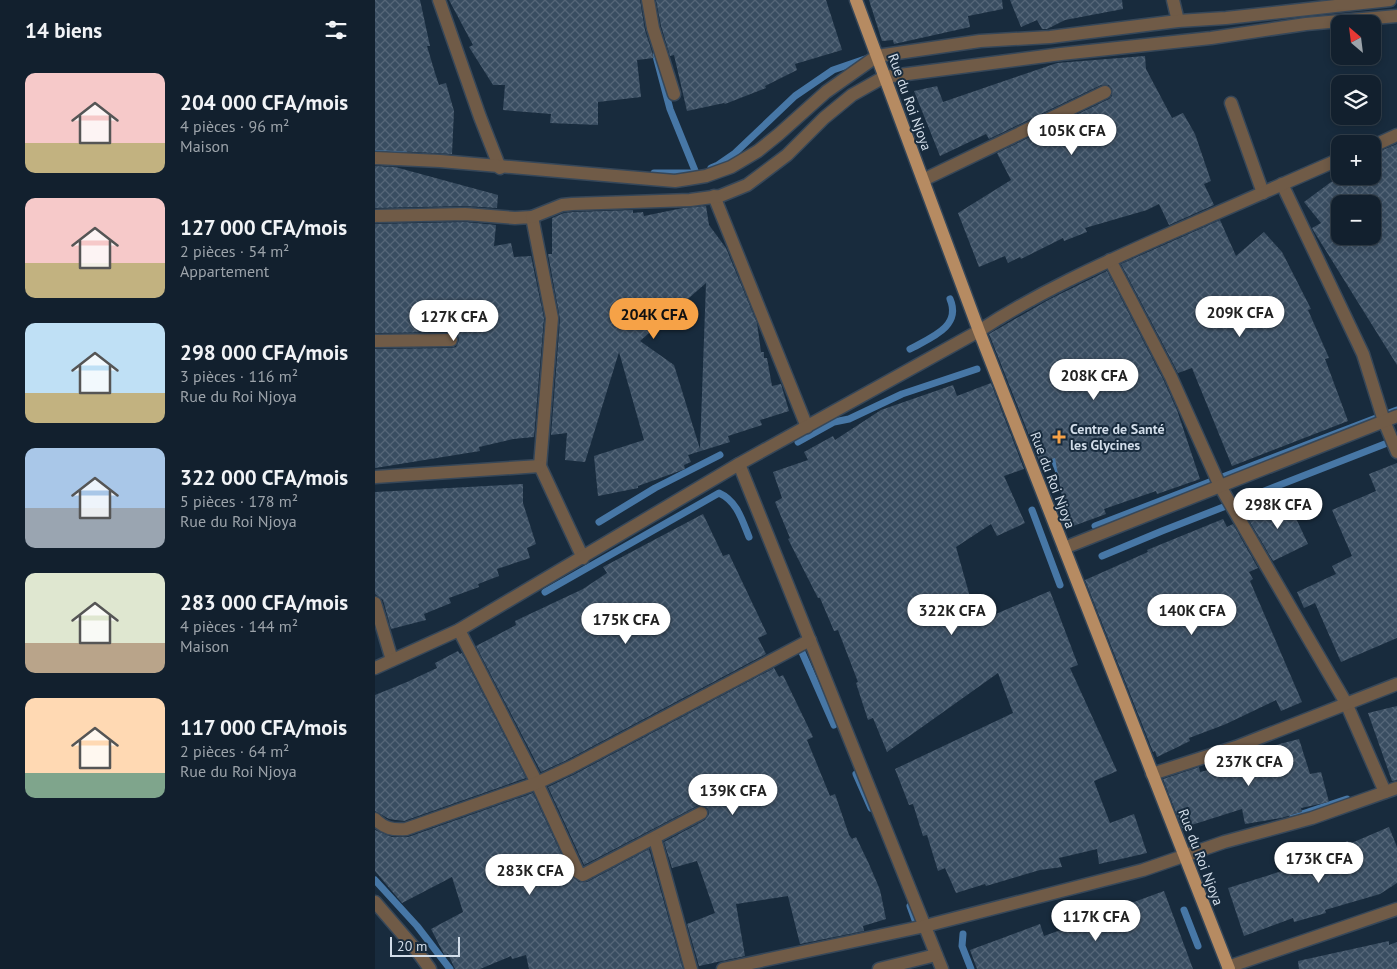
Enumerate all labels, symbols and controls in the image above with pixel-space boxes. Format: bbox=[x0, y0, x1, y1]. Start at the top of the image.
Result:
north arrow bbox=[1331, 15, 1381, 65]
map controls bbox=[1331, 15, 1381, 245]
icon: filters bbox=[322, 16, 350, 44]
text: 14 biens bbox=[25, 17, 102, 44]
street label: Rue du Roi Njoya bbox=[884, 51, 936, 153]
button: layers bbox=[1331, 75, 1381, 125]
text: 204 000 CFA/mois bbox=[180, 89, 348, 116]
icon: home bbox=[65, 93, 125, 153]
pin: 105K CFA bbox=[1020, 114, 1124, 156]
text: 4 pièces · 96 m² bbox=[180, 116, 289, 136]
text: 105K CFA bbox=[1038, 120, 1106, 140]
button: + bbox=[1331, 135, 1381, 185]
text: Maison bbox=[180, 136, 229, 156]
button: − bbox=[1331, 195, 1381, 245]
text: 127 000 CFA/mois bbox=[180, 214, 347, 241]
icon: home bbox=[65, 218, 125, 278]
text: 2 pièces · 54 m² bbox=[180, 241, 289, 261]
text: Appartement bbox=[180, 261, 269, 281]
pin: 209K CFA bbox=[1188, 296, 1292, 338]
pin: 204K CFA bbox=[602, 298, 706, 340]
pin: 127K CFA bbox=[402, 300, 506, 342]
text: 209K CFA bbox=[1206, 302, 1274, 322]
text: 204K CFA bbox=[620, 304, 688, 324]
text: 127K CFA bbox=[420, 306, 488, 326]
text: 298 000 CFA/mois bbox=[180, 339, 348, 366]
icon: home bbox=[65, 343, 125, 403]
pin: 208K CFA bbox=[1042, 358, 1146, 401]
text: 208K CFA bbox=[1060, 365, 1128, 385]
text: 3 pièces · 116 m² bbox=[180, 366, 298, 386]
text: Rue du Roi Njoya bbox=[180, 386, 297, 406]
place label: Centre de Santé les Glycines bbox=[1070, 420, 1165, 454]
street label: Rue du Roi Njoya bbox=[1026, 429, 1080, 531]
marker: Centre de Santé les Glycines bbox=[1052, 430, 1066, 444]
text: 322 000 CFA/mois bbox=[180, 464, 348, 491]
icon: home bbox=[65, 468, 125, 528]
pin: 298K CFA bbox=[1226, 488, 1330, 530]
text: 5 pièces · 178 m² bbox=[180, 491, 298, 511]
text: 298K CFA bbox=[1244, 494, 1312, 514]
text: Rue du Roi Njoya bbox=[180, 511, 297, 531]
text: 283 000 CFA/mois bbox=[180, 589, 348, 616]
icon: home bbox=[65, 593, 125, 653]
pin: 322K CFA bbox=[900, 594, 1004, 636]
pin: 140K CFA bbox=[1140, 594, 1244, 636]
text: 322K CFA bbox=[918, 600, 986, 620]
text: 140K CFA bbox=[1158, 600, 1226, 620]
pin: 175K CFA bbox=[574, 602, 678, 645]
text: 175K CFA bbox=[592, 609, 660, 629]
text: 4 pièces · 144 m² bbox=[180, 616, 298, 636]
text: Maison bbox=[180, 636, 229, 656]
text: 117 000 CFA/mois bbox=[180, 714, 347, 741]
icon: home bbox=[65, 718, 125, 778]
text: 2 pièces · 64 m² bbox=[180, 741, 289, 761]
pin: 237K CFA bbox=[1197, 744, 1301, 787]
text: 237K CFA bbox=[1215, 751, 1283, 771]
text: Rue du Roi Njoya bbox=[180, 761, 297, 781]
pin: 139K CFA bbox=[681, 774, 785, 816]
text: 139K CFA bbox=[699, 780, 767, 800]
street label: Rue du Roi Njoya bbox=[1174, 806, 1228, 908]
pin: 173K CFA bbox=[1267, 842, 1371, 884]
text: 173K CFA bbox=[1285, 848, 1353, 868]
pin: 283K CFA bbox=[478, 854, 582, 896]
text: 283K CFA bbox=[496, 860, 564, 880]
pin: 117K CFA bbox=[1044, 900, 1148, 942]
text: 117K CFA bbox=[1062, 906, 1130, 926]
scale bar bbox=[390, 934, 460, 957]
text: 20 m bbox=[397, 937, 427, 955]

